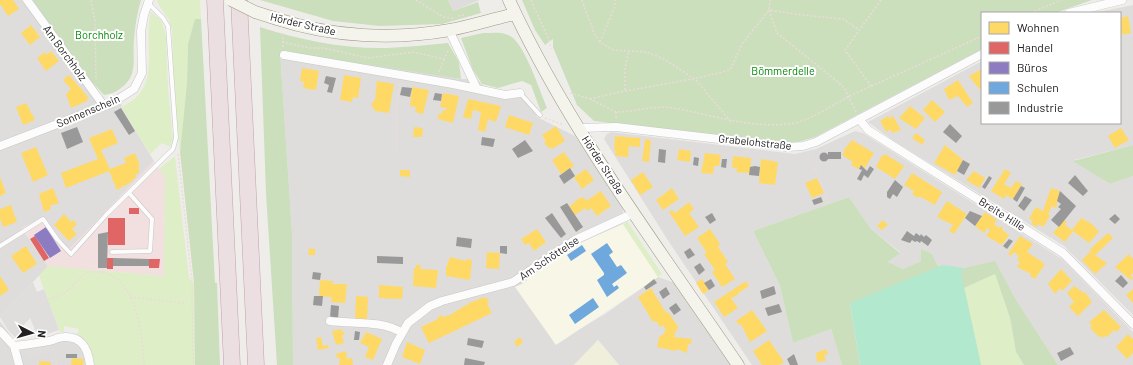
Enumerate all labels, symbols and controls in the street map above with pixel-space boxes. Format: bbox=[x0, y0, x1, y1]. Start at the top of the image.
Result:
street label: Hörder Straße bbox=[269, 10, 337, 37]
legend bbox=[981, 12, 1121, 124]
text: Wohnen bbox=[1017, 20, 1059, 34]
street label: Am Borchholz bbox=[41, 22, 90, 83]
park label: Borchholz bbox=[75, 28, 123, 41]
text: Handel bbox=[1017, 40, 1053, 54]
text: Büros bbox=[1017, 60, 1048, 74]
park label: Bömmerdelle bbox=[751, 64, 815, 77]
text: Schulen bbox=[1017, 80, 1059, 94]
street label: Sonnenschein bbox=[54, 91, 121, 130]
text: Industrie bbox=[1017, 100, 1063, 114]
street label: Grabelohstraße bbox=[718, 131, 792, 152]
street label: Hörder Straße bbox=[580, 133, 627, 197]
street label: Breite Hille bbox=[977, 194, 1028, 233]
street label: Am Schöttelse bbox=[516, 233, 581, 282]
north arrow bbox=[12, 313, 52, 353]
text: N bbox=[36, 330, 49, 338]

